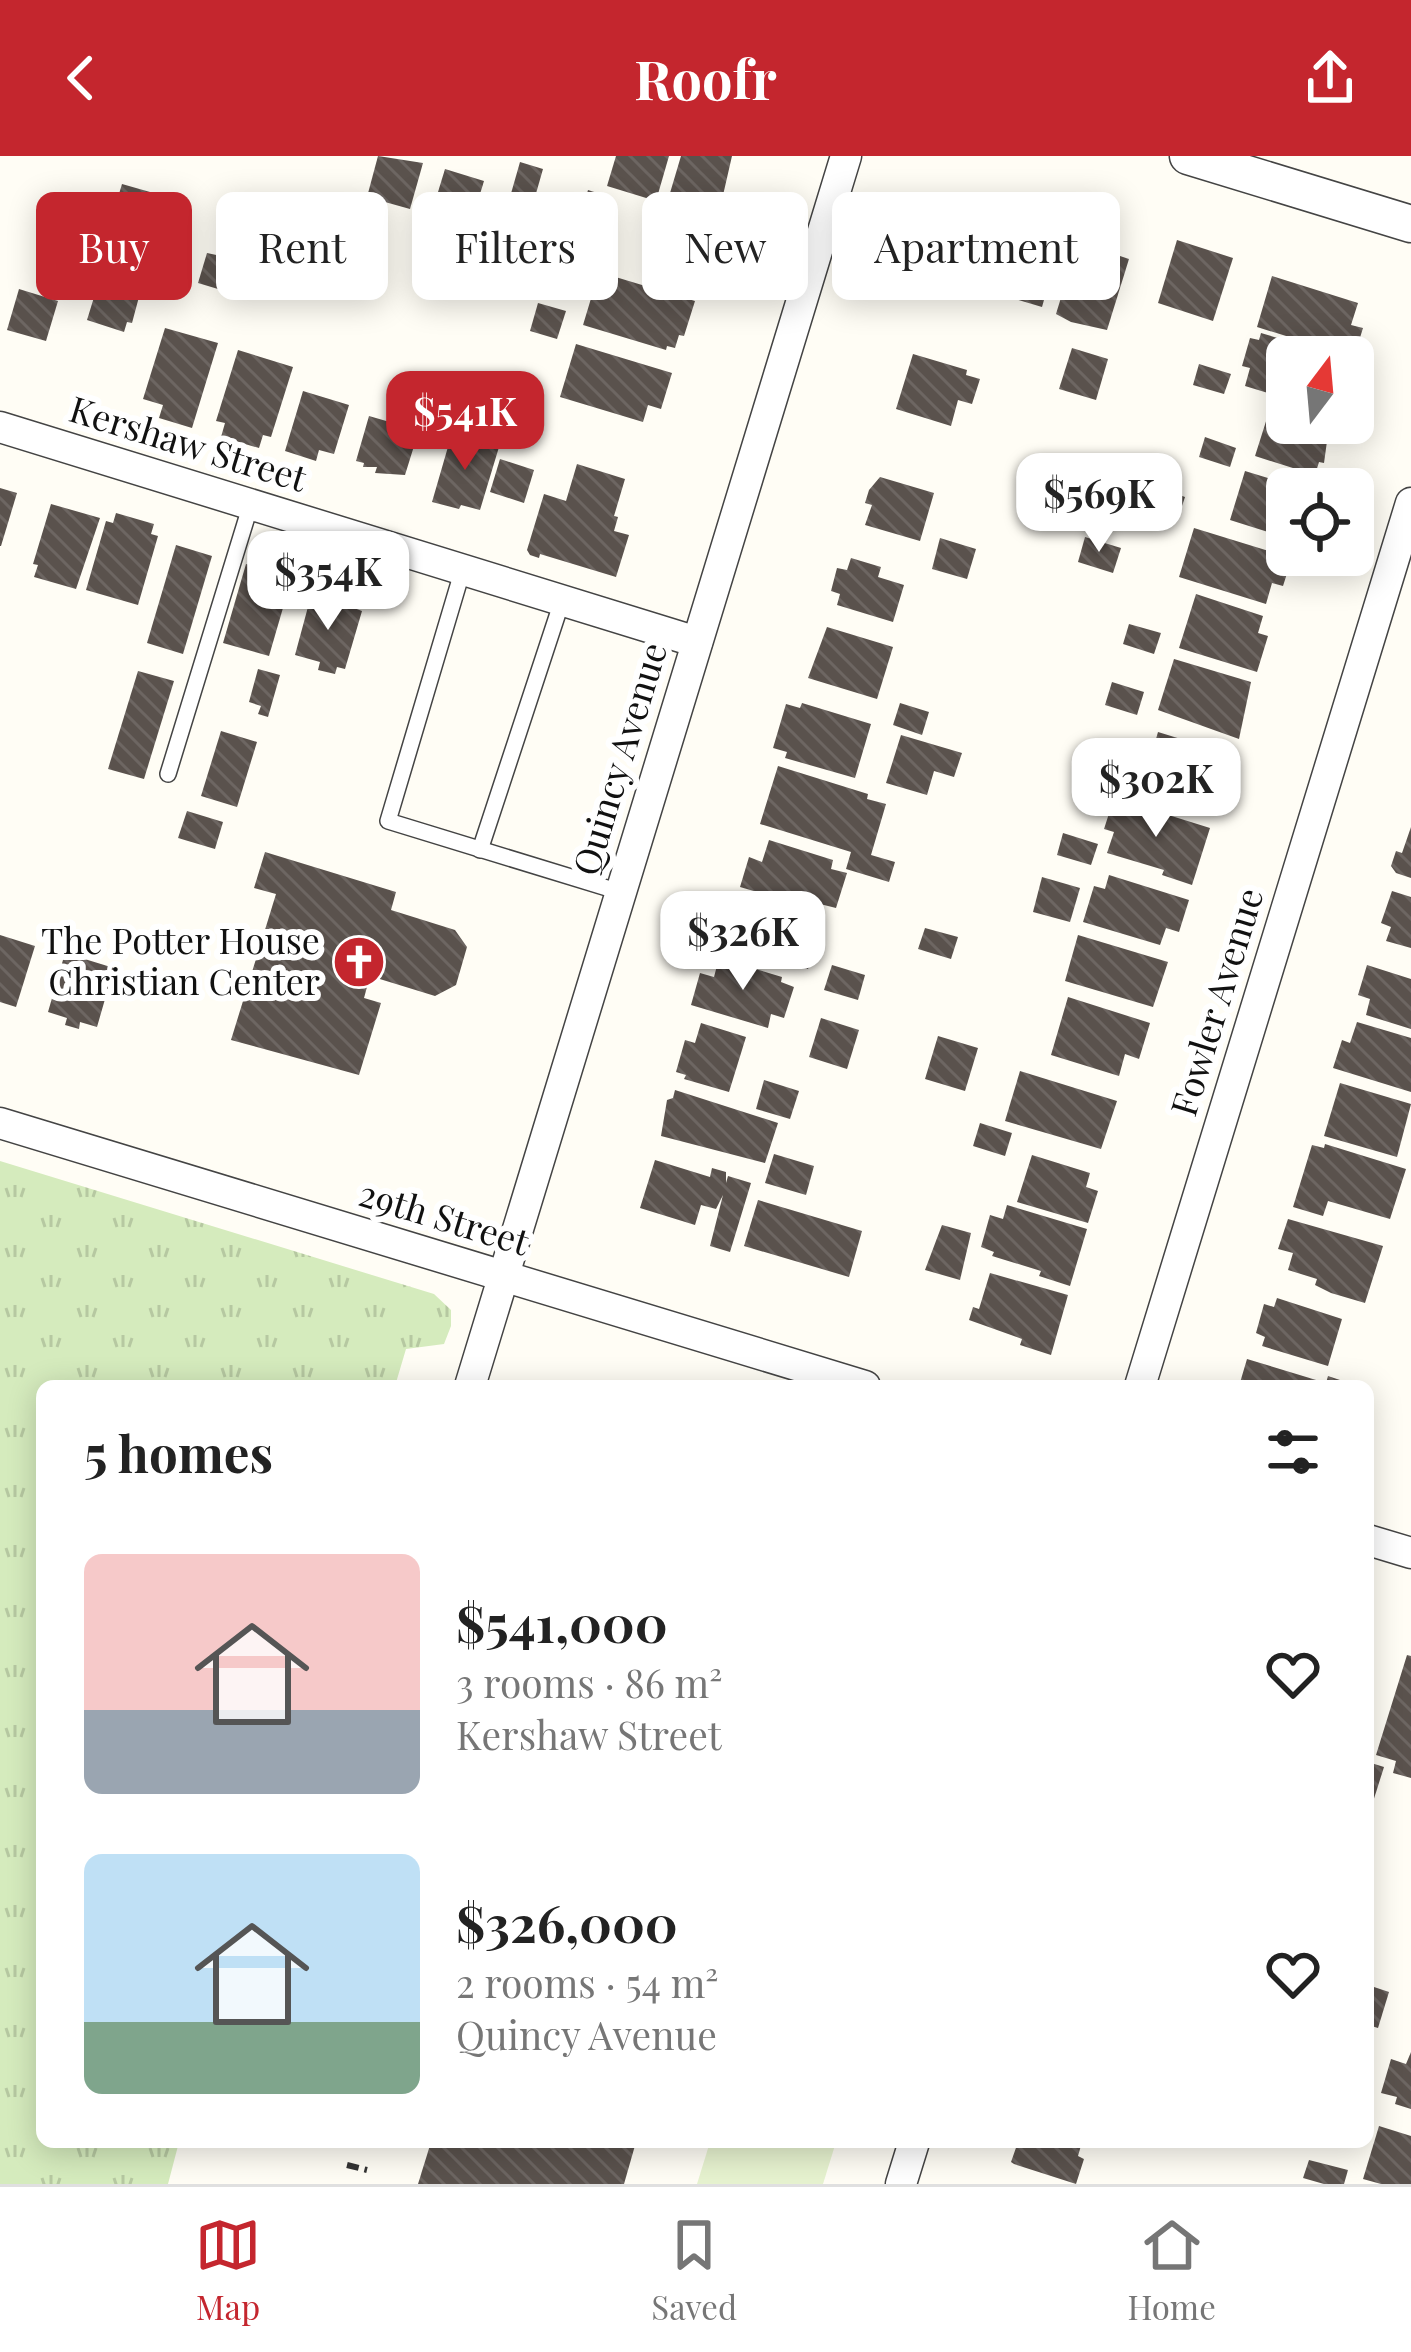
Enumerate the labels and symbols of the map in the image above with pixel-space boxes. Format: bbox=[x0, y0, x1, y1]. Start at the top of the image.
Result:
north arrow bbox=[1266, 336, 1374, 444]
pin: $541K bbox=[381, 371, 549, 473]
street label: Kershaw Street bbox=[64, 383, 314, 501]
pin: $569K bbox=[1015, 453, 1183, 555]
pin: $354K bbox=[244, 531, 412, 633]
street label: Quincy Avenue bbox=[560, 636, 676, 881]
pin: $302K bbox=[1072, 738, 1240, 840]
street label: Fowler Avenue bbox=[1158, 882, 1273, 1121]
pin: $326K bbox=[659, 891, 827, 993]
place label: The Potter House Christian Center bbox=[41, 915, 320, 1004]
church icon: The Potter House Christian Center bbox=[331, 934, 387, 990]
street label: 29th Street bbox=[354, 1168, 537, 1265]

